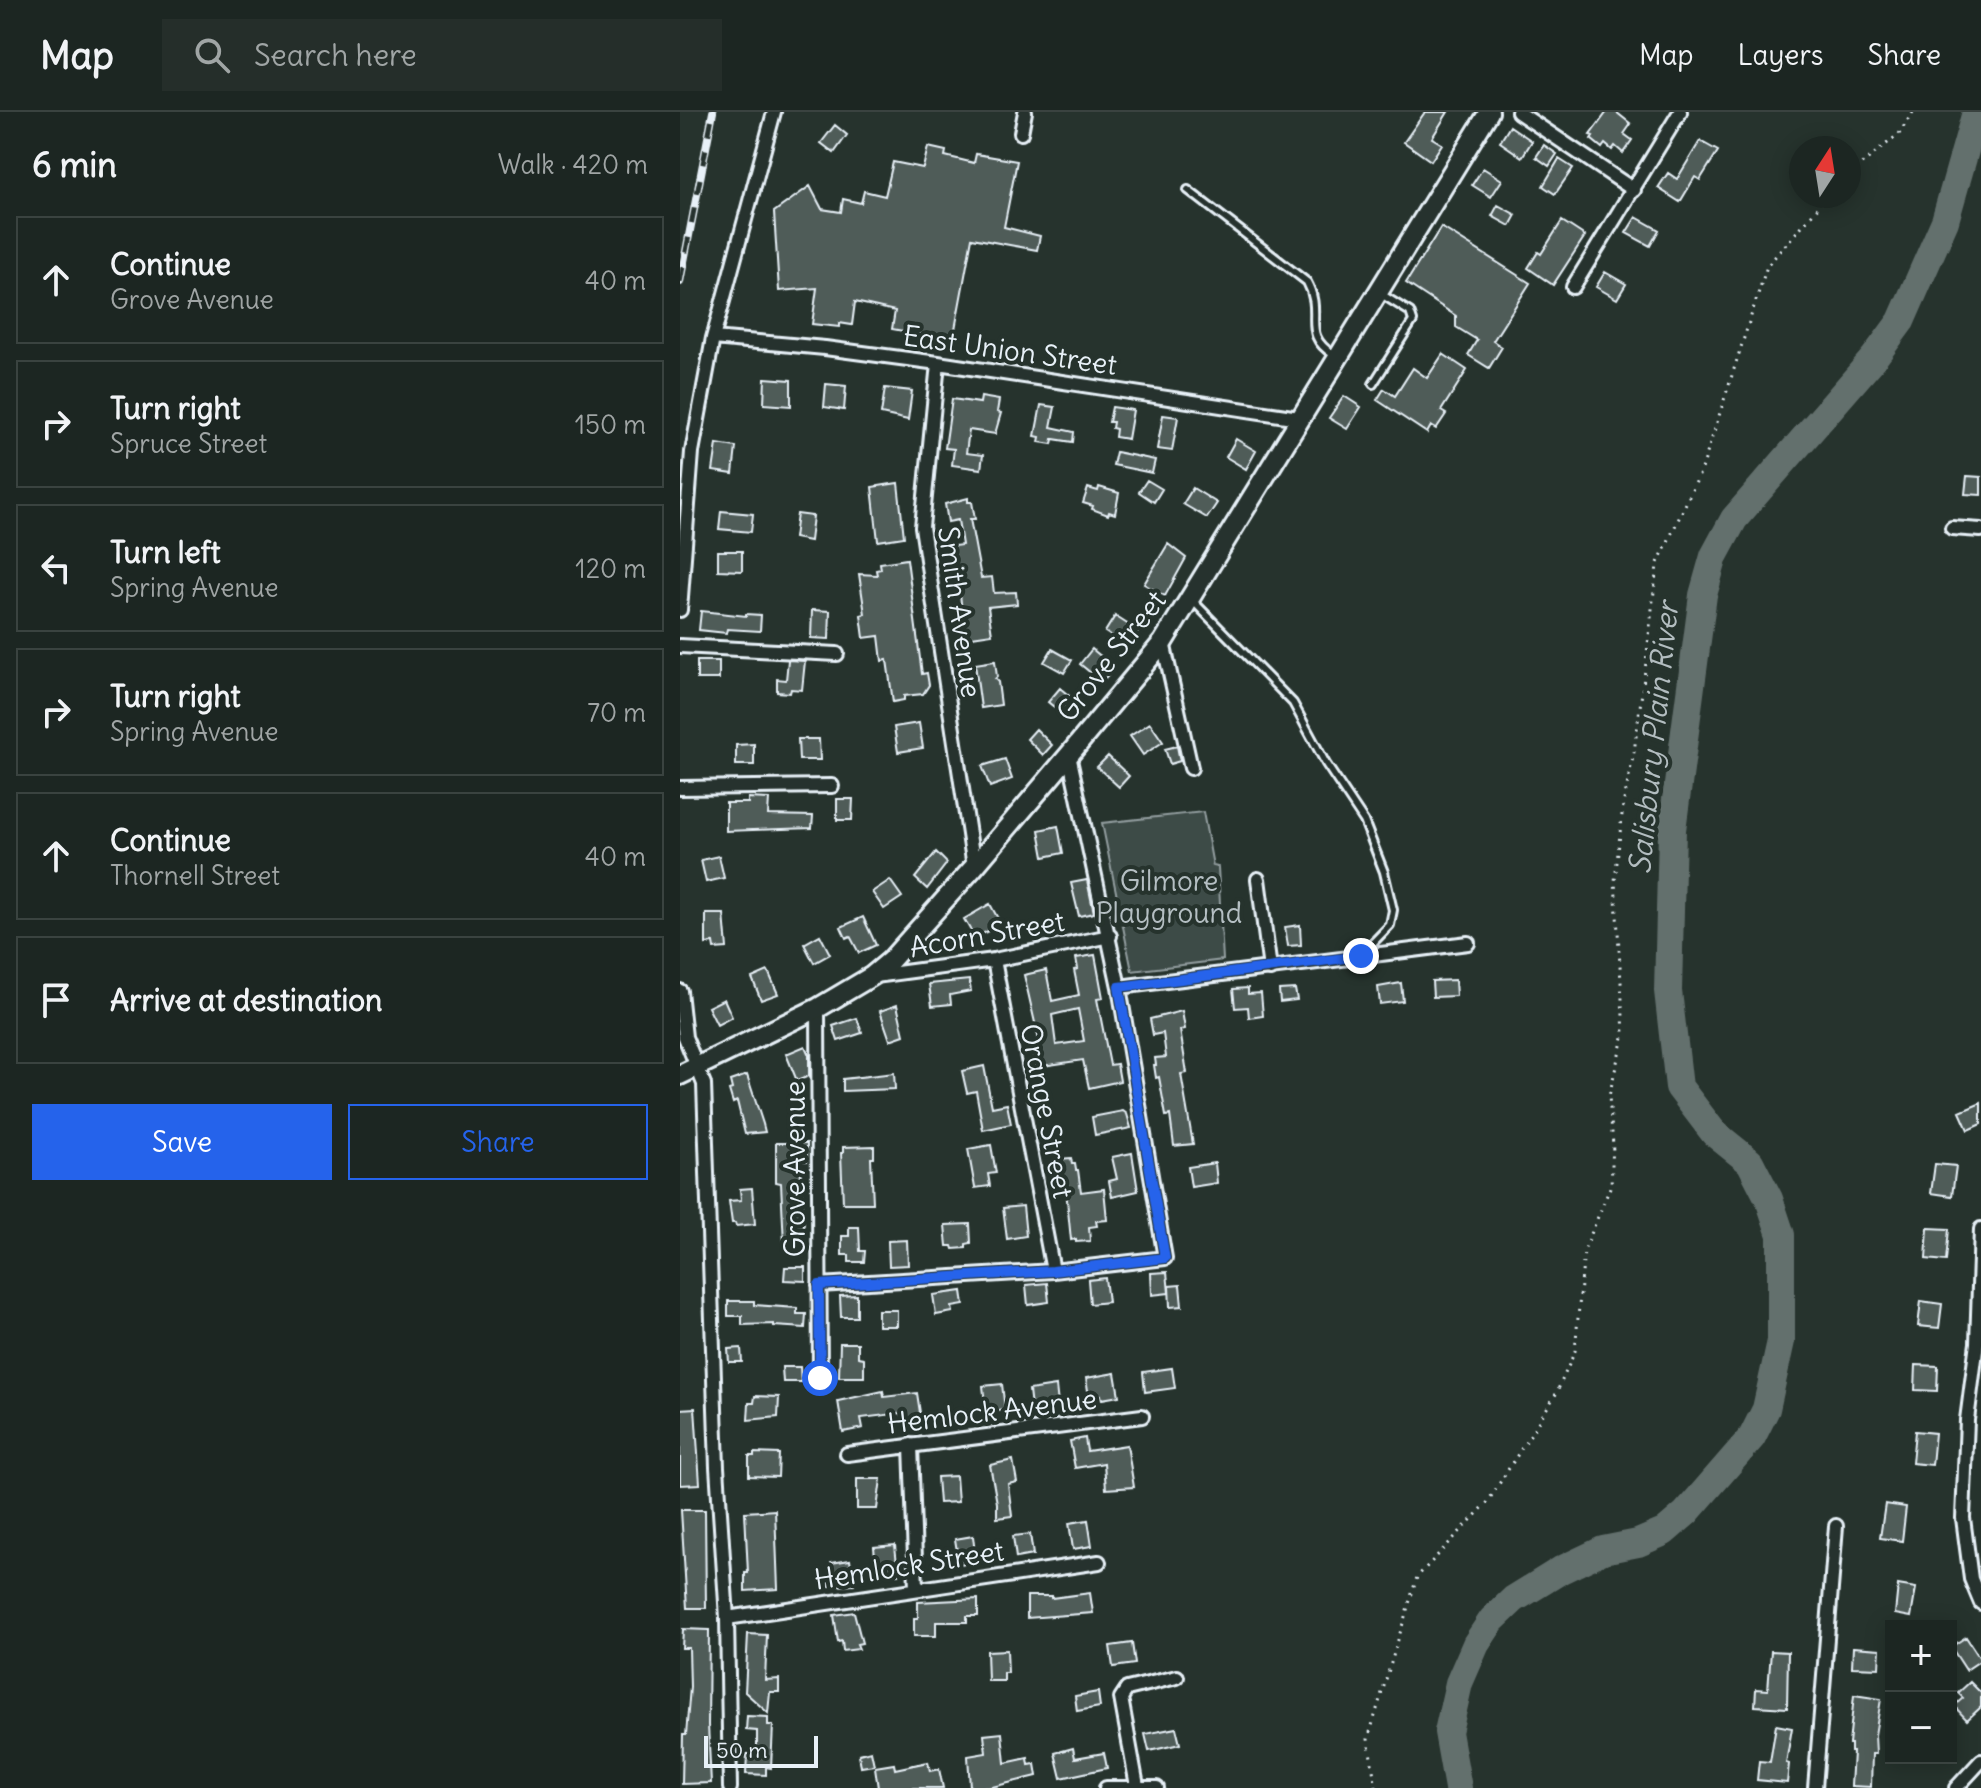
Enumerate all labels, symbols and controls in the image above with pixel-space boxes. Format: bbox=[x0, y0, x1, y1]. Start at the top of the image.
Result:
search box bbox=[162, 19, 722, 91]
text: Map bbox=[40, 32, 114, 79]
icon: search bbox=[190, 33, 234, 77]
text: Search here bbox=[254, 36, 417, 74]
text: Map bbox=[1639, 37, 1694, 73]
text: Layers bbox=[1738, 37, 1824, 73]
text: Share bbox=[1868, 37, 1941, 73]
north arrow bbox=[1789, 136, 1861, 208]
text: 6 min bbox=[32, 143, 117, 186]
text: Walk · 420 m bbox=[498, 148, 648, 181]
text: Continue bbox=[110, 245, 231, 283]
icon: ahead bbox=[34, 258, 78, 302]
text: 40 m bbox=[585, 264, 646, 297]
text: Grove Avenue bbox=[110, 283, 274, 316]
street label: East Union Street bbox=[901, 317, 1119, 383]
text: Turn right bbox=[110, 389, 241, 427]
icon: right bbox=[34, 402, 78, 446]
text: 150 m bbox=[575, 408, 646, 441]
text: Spruce Street bbox=[110, 427, 267, 460]
street label: Smith Avenue bbox=[930, 524, 990, 700]
text: Turn left bbox=[110, 533, 221, 571]
icon: left bbox=[34, 546, 78, 590]
text: 120 m bbox=[575, 552, 646, 585]
text: Spring Avenue bbox=[110, 571, 279, 604]
street label: Grove Street bbox=[1048, 583, 1174, 729]
water label: Salisbury Plain River bbox=[1620, 596, 1687, 876]
text: Turn right bbox=[110, 677, 241, 715]
icon: right bbox=[34, 690, 78, 734]
text: 70 m bbox=[587, 696, 646, 729]
text: Spring Avenue bbox=[110, 715, 279, 748]
text: Continue bbox=[110, 821, 231, 859]
icon: ahead bbox=[34, 834, 78, 878]
text: 40 m bbox=[585, 840, 646, 873]
text: Thornell Street bbox=[110, 859, 280, 892]
park label: Gilmore Playground bbox=[1096, 863, 1242, 931]
street label: Acorn Street bbox=[907, 903, 1067, 965]
route end bbox=[1343, 938, 1379, 974]
icon: arrive bbox=[34, 978, 78, 1022]
text: Arrive at destination bbox=[110, 981, 382, 1019]
street label: Orange Street bbox=[1012, 1021, 1082, 1201]
street label: Grove Avenue bbox=[777, 1081, 813, 1257]
button: Save bbox=[32, 1104, 332, 1180]
button: Share bbox=[348, 1104, 648, 1180]
route start bbox=[802, 1360, 838, 1396]
street label: Hemlock Avenue bbox=[885, 1380, 1099, 1442]
street label: Hemlock Street bbox=[812, 1532, 1006, 1598]
map controls bbox=[1885, 1620, 1957, 1764]
button: + bbox=[1885, 1620, 1957, 1692]
button: − bbox=[1885, 1692, 1957, 1764]
scale bar bbox=[704, 1732, 818, 1768]
text: 50 m bbox=[716, 1736, 768, 1764]

